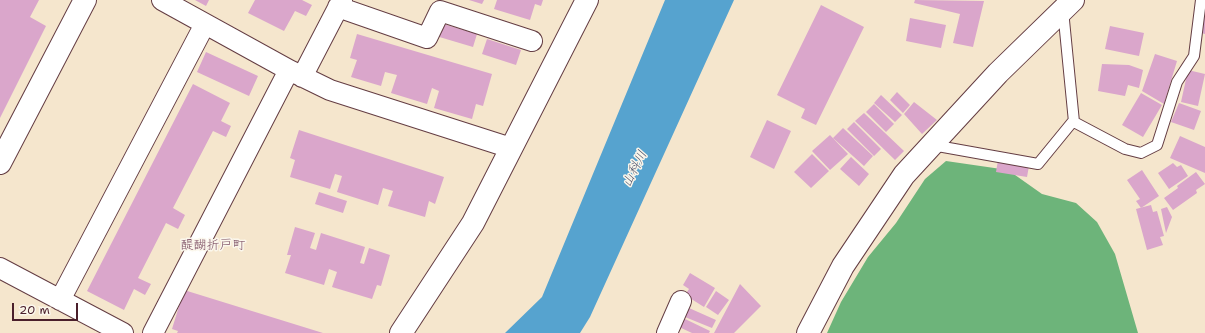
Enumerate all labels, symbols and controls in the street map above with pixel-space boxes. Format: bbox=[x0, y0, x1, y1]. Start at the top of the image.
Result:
water label: 山科川 bbox=[619, 148, 651, 190]
district label: 醍醐折戸町 bbox=[181, 238, 245, 254]
scale bar bbox=[14, 295, 80, 321]
text: 20 m bbox=[19, 302, 50, 318]

